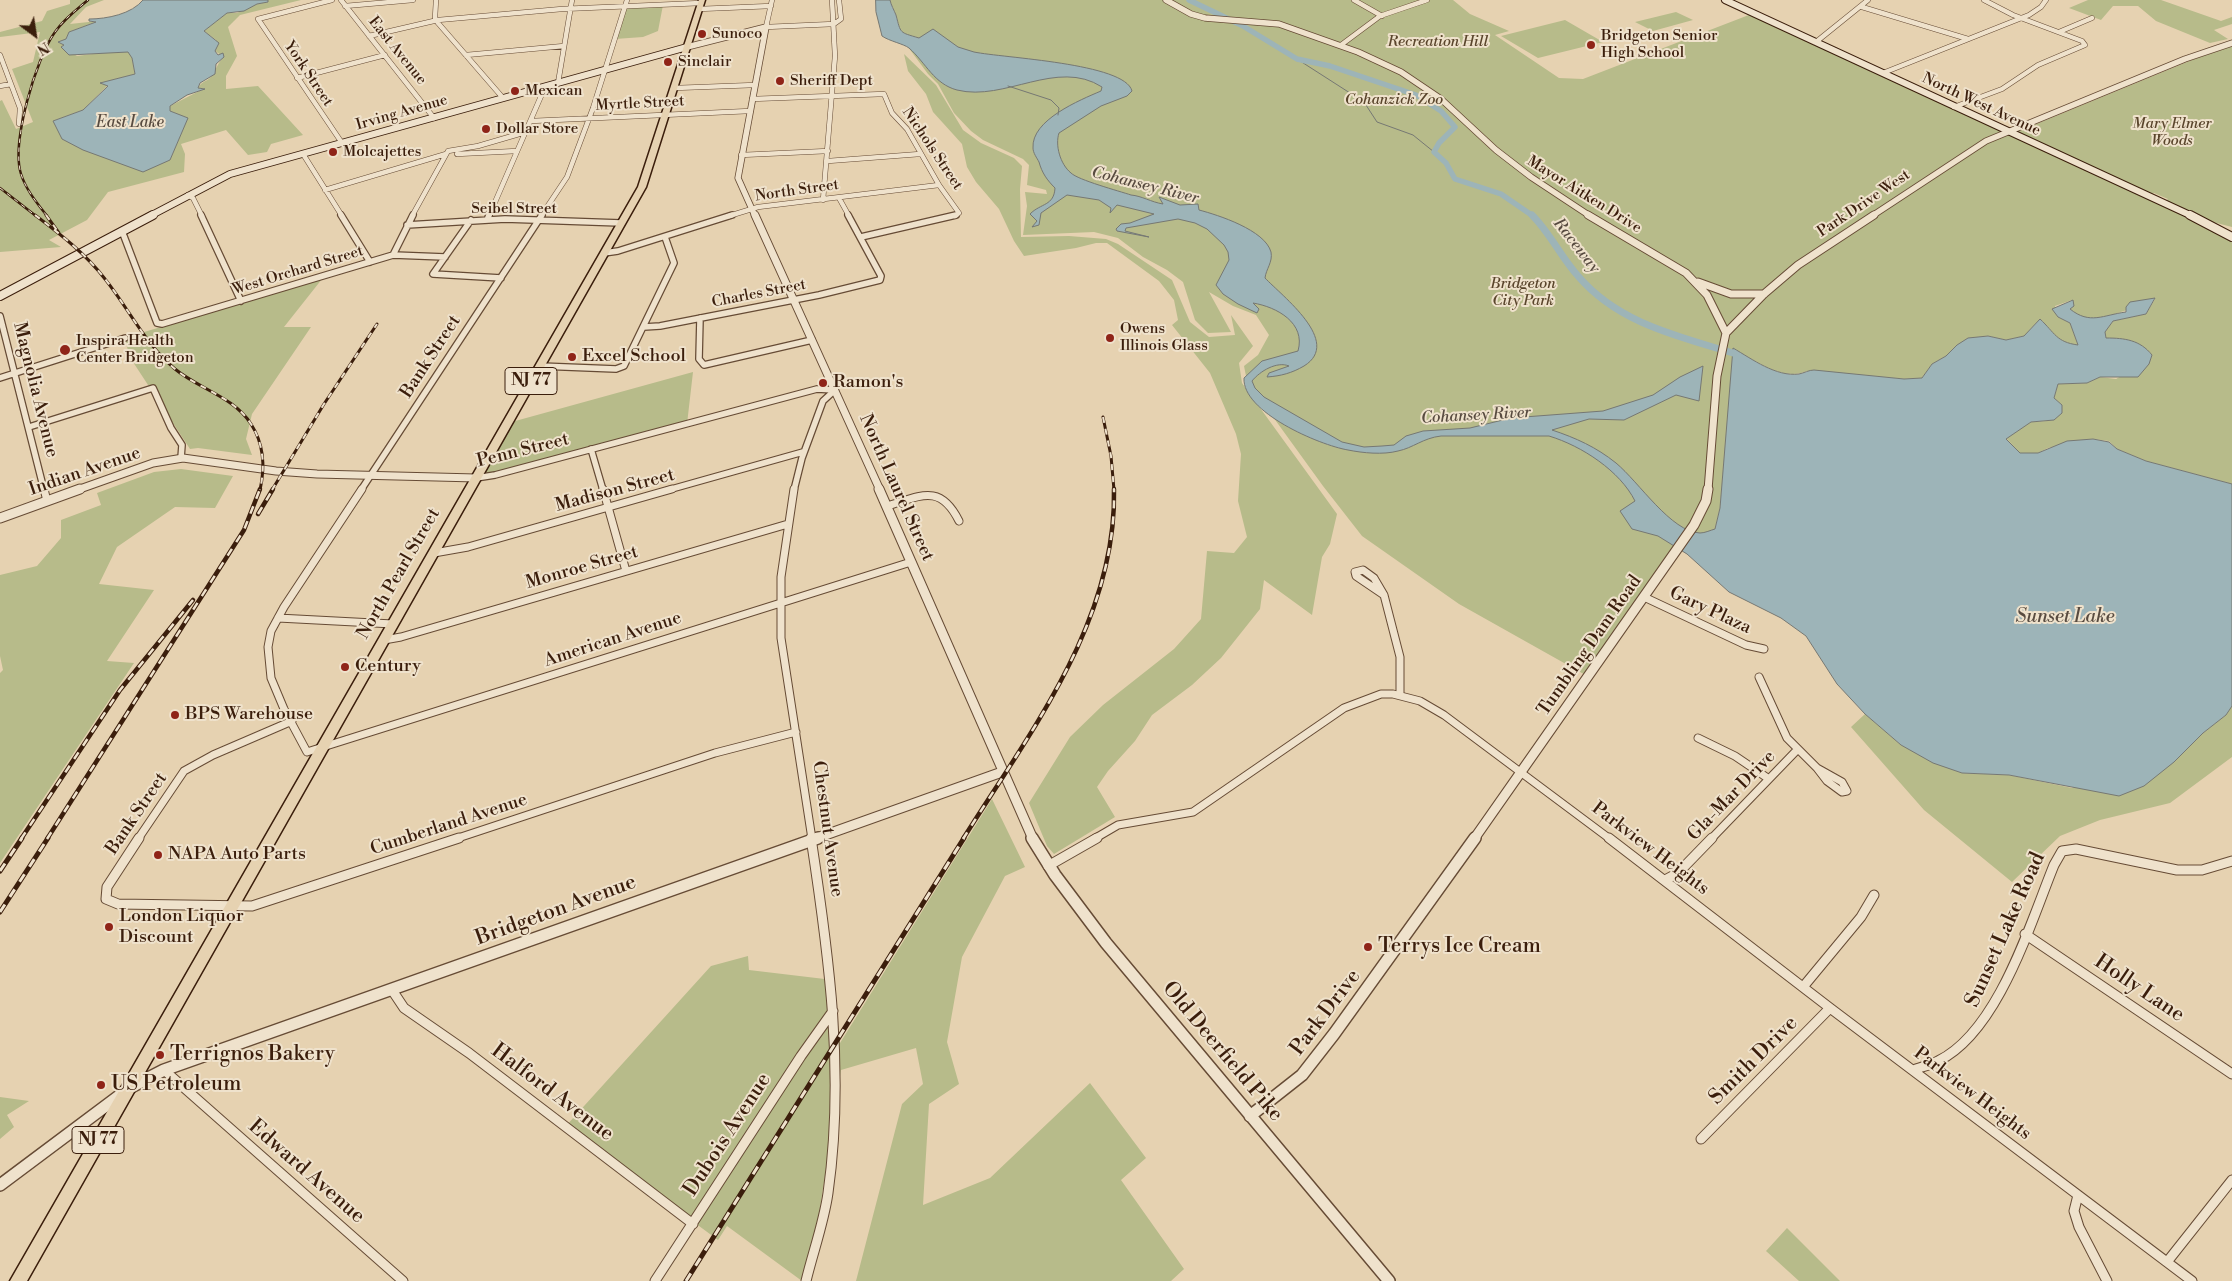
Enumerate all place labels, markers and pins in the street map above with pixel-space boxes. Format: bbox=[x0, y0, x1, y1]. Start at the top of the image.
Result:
place label: Sunoco bbox=[712, 25, 763, 43]
place label: Bridgeton Senior High School bbox=[1601, 27, 1718, 62]
marker: Sunoco bbox=[696, 28, 708, 40]
marker: Bridgeton Senior High School bbox=[1585, 39, 1597, 51]
place label: Sinclair bbox=[678, 53, 731, 71]
marker: Sinclair bbox=[662, 56, 674, 68]
place label: Sheriff Dept bbox=[790, 72, 873, 90]
marker: Sheriff Dept bbox=[774, 75, 786, 87]
place label: Mexican bbox=[525, 82, 582, 100]
marker: Mexican bbox=[509, 85, 521, 97]
place label: Dollar Store bbox=[496, 120, 578, 138]
marker: Dollar Store bbox=[480, 123, 492, 135]
place label: Molcajettes bbox=[343, 143, 421, 161]
marker: Molcajettes bbox=[327, 146, 339, 158]
place label: Owens Illinois Glass bbox=[1120, 320, 1208, 355]
place label: Inspira Health Center Bridgeton bbox=[76, 332, 194, 367]
marker: Owens Illinois Glass bbox=[1104, 332, 1116, 344]
marker: Inspira Health Center Bridgeton bbox=[58, 343, 72, 357]
place label: Excel School bbox=[582, 346, 686, 368]
marker: Excel School bbox=[566, 351, 578, 363]
place label: Ramon's bbox=[833, 372, 904, 394]
marker: Ramon's bbox=[817, 377, 829, 389]
place label: Century bbox=[355, 656, 421, 678]
marker: Century bbox=[339, 661, 351, 673]
place label: BPS Warehouse bbox=[185, 704, 313, 726]
marker: BPS Warehouse bbox=[169, 709, 181, 721]
place label: NAPA Auto Parts bbox=[168, 844, 306, 866]
marker: NAPA Auto Parts bbox=[152, 849, 164, 861]
place label: London Liquor Discount bbox=[119, 906, 244, 949]
marker: London Liquor Discount bbox=[103, 921, 115, 933]
place label: Terrys Ice Cream bbox=[1378, 934, 1541, 960]
marker: Terrys Ice Cream bbox=[1362, 941, 1374, 953]
place label: Terrignos Bakery bbox=[170, 1042, 335, 1068]
marker: Terrignos Bakery bbox=[154, 1049, 166, 1061]
place label: US Petroleum bbox=[111, 1072, 241, 1098]
marker: US Petroleum bbox=[95, 1079, 107, 1091]

